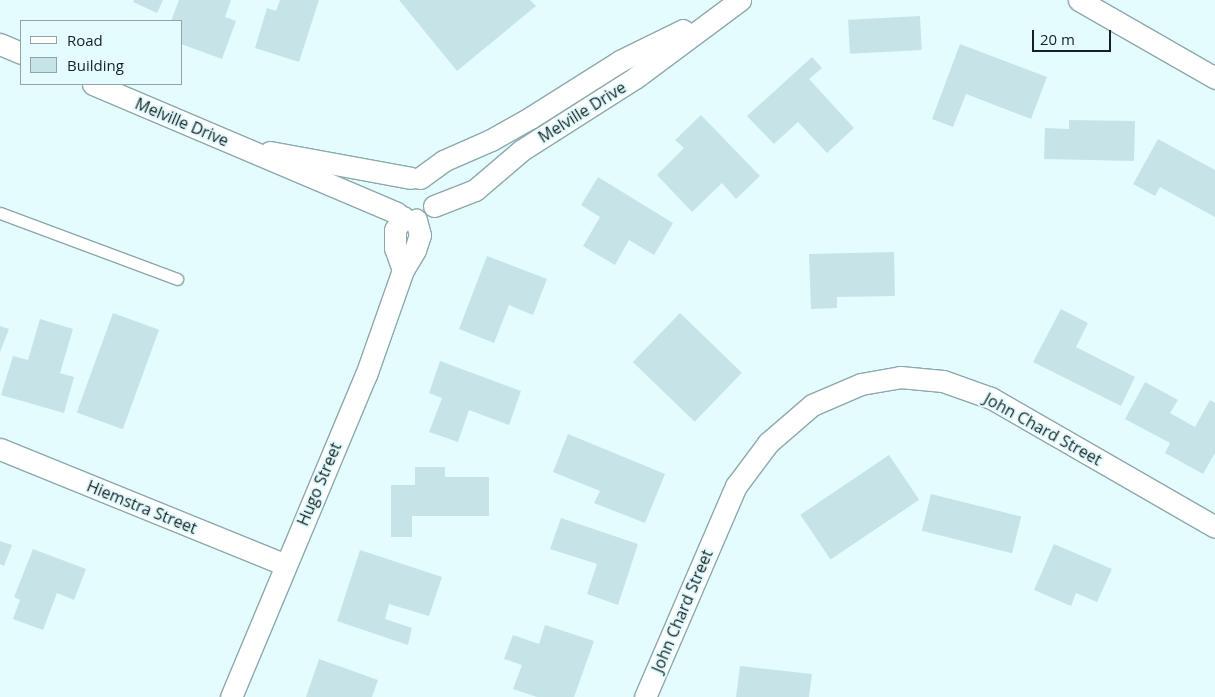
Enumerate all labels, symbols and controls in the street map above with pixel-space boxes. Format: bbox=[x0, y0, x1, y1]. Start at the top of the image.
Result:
legend bbox=[20, 20, 182, 85]
scale bar bbox=[1035, 20, 1114, 52]
text: 20 m bbox=[1040, 29, 1075, 49]
text: Road bbox=[67, 30, 103, 50]
text: Building bbox=[67, 55, 124, 75]
street label: Melville Drive bbox=[535, 77, 629, 147]
street label: Melville Drive bbox=[132, 94, 232, 150]
street label: John Chard Street bbox=[981, 389, 1105, 469]
street label: Hugo Street bbox=[293, 439, 345, 529]
street label: Hiemstra Street bbox=[84, 476, 200, 538]
street label: John Chard Street bbox=[647, 547, 717, 675]

